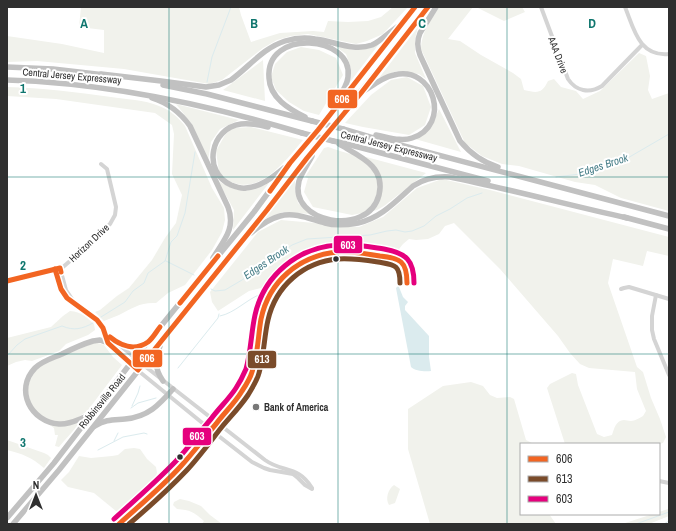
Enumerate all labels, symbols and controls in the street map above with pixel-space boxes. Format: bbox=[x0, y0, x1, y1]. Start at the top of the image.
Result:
text: A bbox=[80, 15, 88, 32]
text: B bbox=[250, 15, 258, 32]
text: C bbox=[418, 15, 426, 32]
text: D bbox=[588, 15, 596, 32]
street label: AAA Drive bbox=[545, 34, 571, 75]
street label: Central Jersey Expressway bbox=[22, 65, 123, 87]
text: 1 bbox=[20, 80, 26, 97]
line badge: 606 bbox=[327, 89, 358, 109]
text: 606 bbox=[334, 92, 350, 106]
street label: Central Jersey Expressway bbox=[339, 128, 440, 165]
water label: Edges Brook bbox=[576, 150, 630, 180]
street label: Horizon Drive bbox=[66, 221, 112, 265]
line badge: 603 bbox=[333, 235, 363, 254]
text: 603 bbox=[340, 238, 356, 252]
water label: Edges Brook bbox=[241, 241, 292, 282]
unlabelled marker bbox=[331, 254, 341, 264]
text: 2 bbox=[20, 257, 26, 274]
line badge: 606 bbox=[132, 349, 163, 368]
line badge: 613 bbox=[247, 350, 277, 369]
text: 606 bbox=[139, 351, 155, 365]
text: 613 bbox=[254, 352, 270, 366]
street label: Robbinsville Road bbox=[76, 371, 128, 431]
place label: Bank of America bbox=[264, 401, 329, 414]
marker: Bank of America bbox=[251, 402, 261, 412]
line badge: 603 bbox=[182, 427, 212, 446]
text: 603 bbox=[189, 429, 205, 443]
text: 3 bbox=[20, 434, 26, 451]
legend bbox=[520, 443, 660, 515]
text: 606 bbox=[556, 451, 572, 467]
unlabelled marker bbox=[175, 452, 185, 462]
text: 613 bbox=[556, 471, 572, 487]
north arrow bbox=[16, 475, 56, 515]
text: N bbox=[33, 478, 39, 492]
text: 603 bbox=[556, 491, 572, 507]

